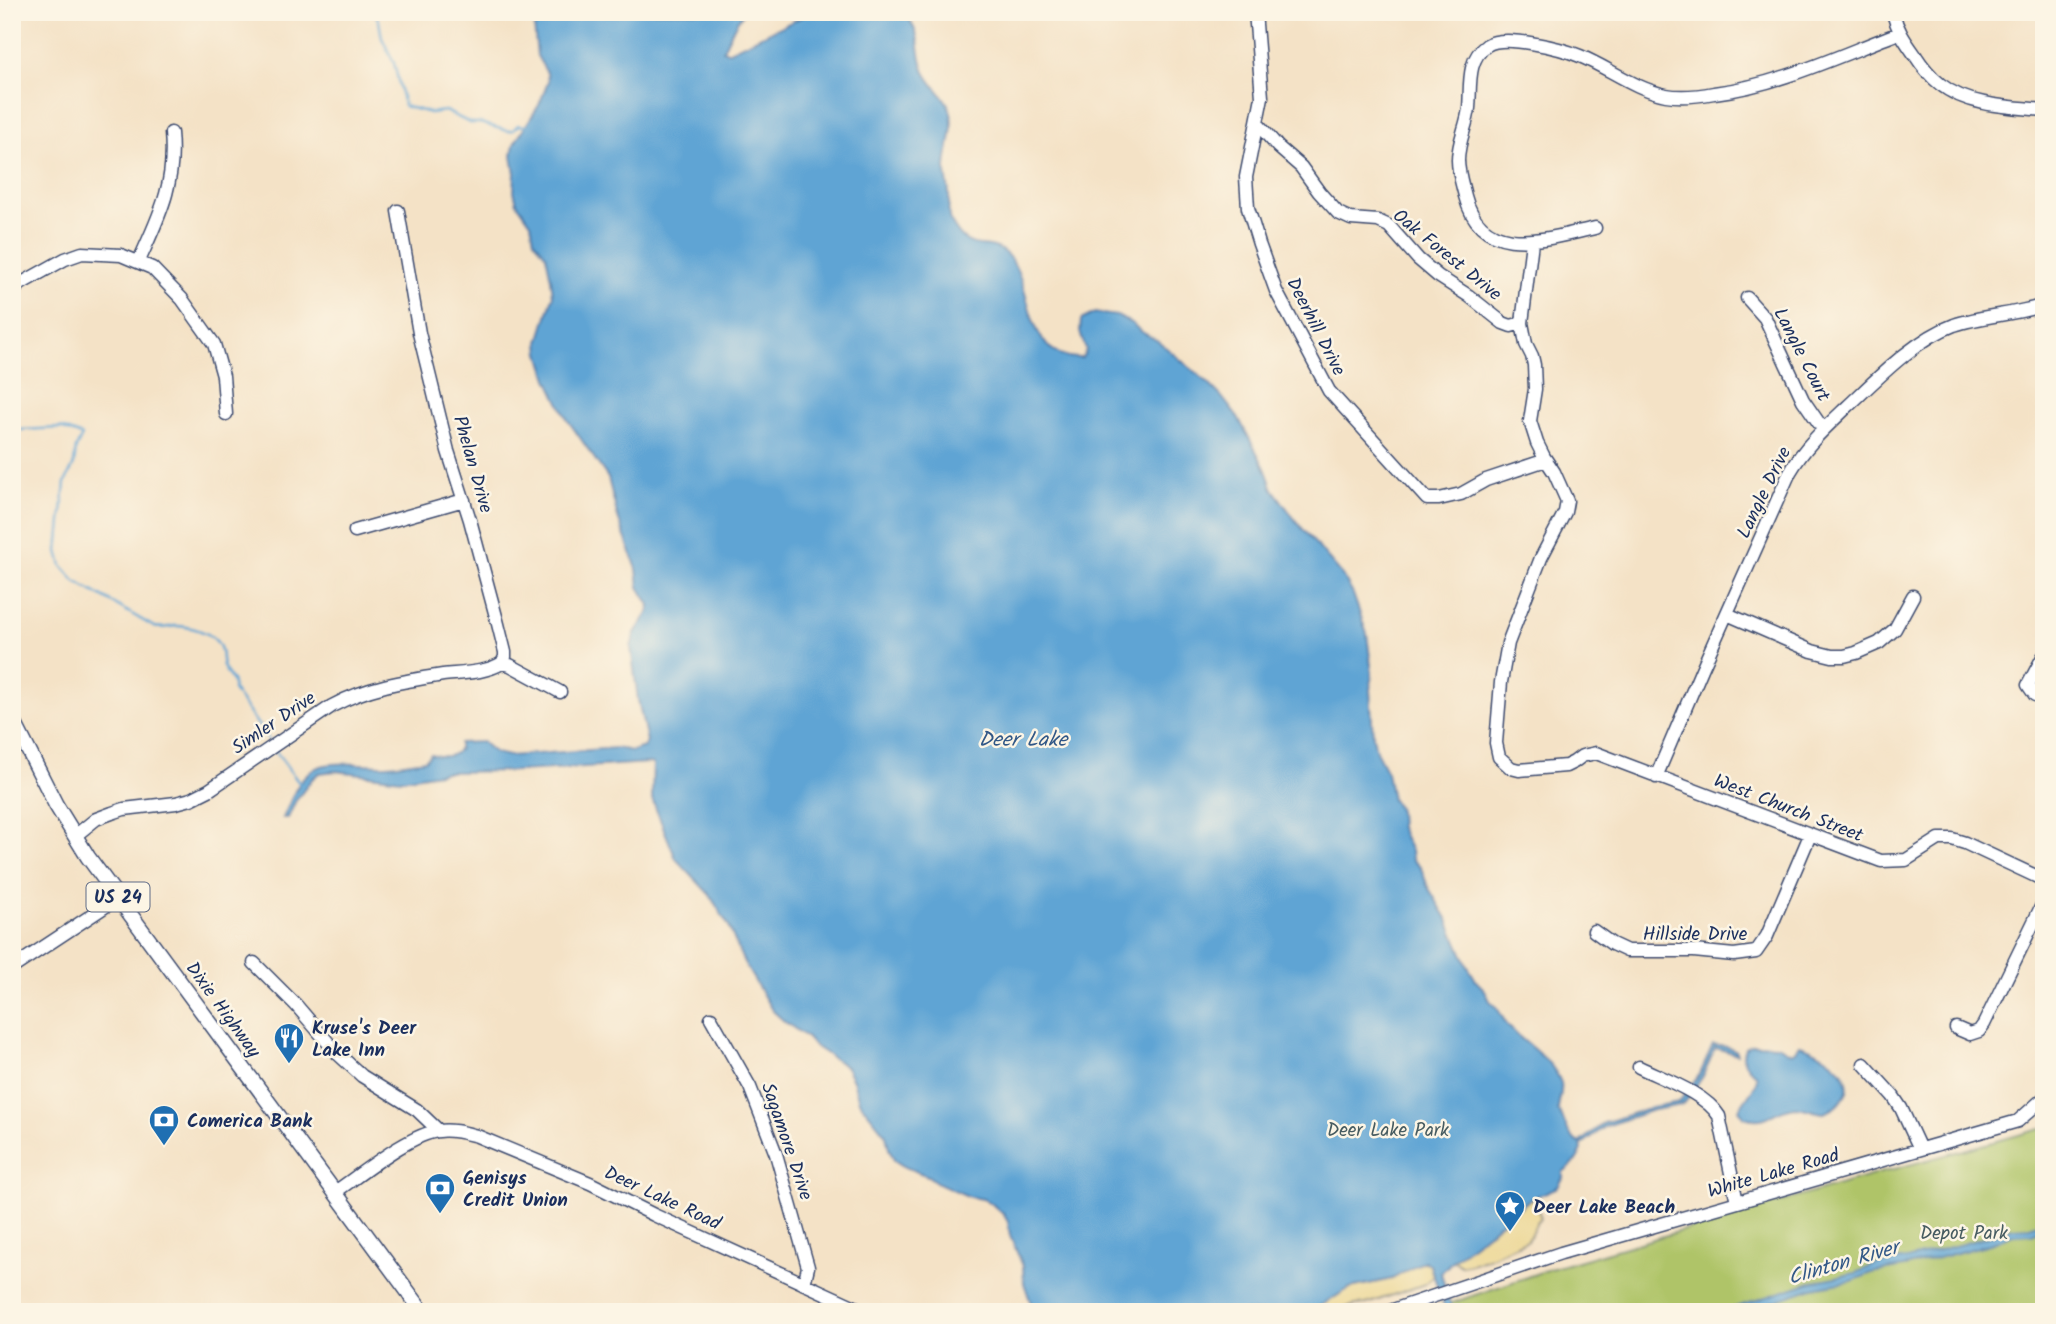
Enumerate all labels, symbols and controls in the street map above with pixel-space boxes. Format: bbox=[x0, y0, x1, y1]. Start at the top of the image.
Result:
street label: Oak Forest Drive bbox=[1386, 202, 1508, 309]
street label: Deerhill Drive bbox=[1278, 272, 1353, 382]
street label: Langle Court bbox=[1765, 303, 1838, 408]
street label: Phelan Drive bbox=[444, 412, 500, 517]
street label: Langle Drive bbox=[1730, 441, 1800, 544]
street label: Simler Drive bbox=[226, 684, 323, 763]
water label: Deer Lake bbox=[979, 724, 1070, 757]
street label: West Church Street bbox=[1709, 767, 1868, 851]
road number: US 24 bbox=[86, 882, 150, 912]
street label: Hillside Drive bbox=[1643, 920, 1748, 950]
street label: Dixie Highway bbox=[177, 956, 268, 1065]
place label: Kruse's Deer Lake Inn bbox=[312, 1014, 417, 1066]
restaurant icon: Kruse's Deer Lake Inn bbox=[272, 1021, 306, 1065]
street label: Sagamore Drive bbox=[752, 1079, 820, 1205]
bank icon: Comerica Bank bbox=[147, 1103, 181, 1147]
place label: Comerica Bank bbox=[187, 1107, 312, 1137]
park label: Deer Lake Park bbox=[1327, 1116, 1449, 1146]
street label: White Lake Road bbox=[1704, 1141, 1843, 1207]
street label: Deer Lake Road bbox=[599, 1159, 726, 1239]
place label: Genisys Credit Union bbox=[463, 1164, 568, 1216]
bank icon: Genisys Credit Union bbox=[423, 1171, 457, 1215]
place icon: Deer Lake Beach bbox=[1493, 1189, 1527, 1233]
place label: Deer Lake Beach bbox=[1533, 1193, 1676, 1223]
park label: Depot Park bbox=[1920, 1219, 2008, 1249]
water label: Clinton River bbox=[1784, 1231, 1906, 1295]

